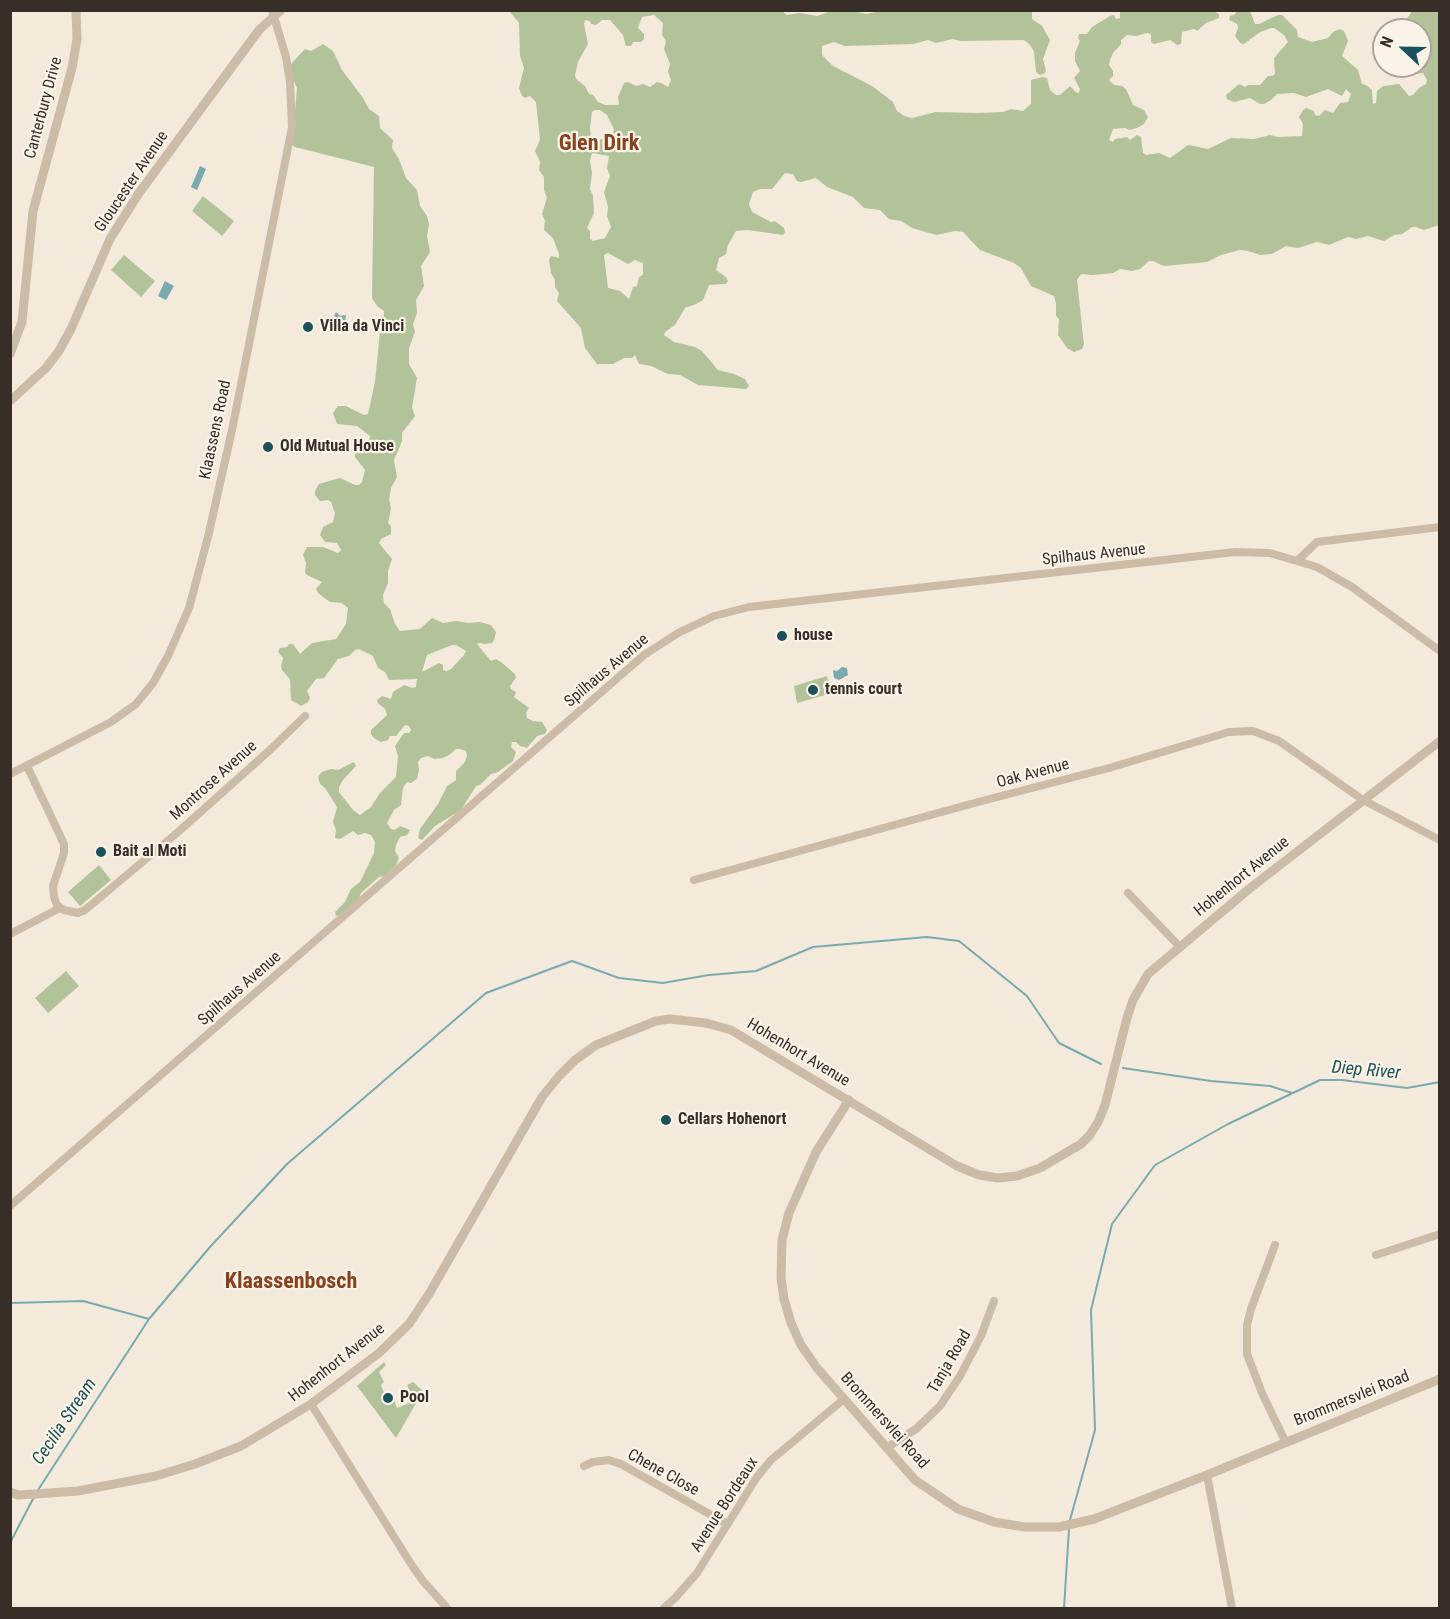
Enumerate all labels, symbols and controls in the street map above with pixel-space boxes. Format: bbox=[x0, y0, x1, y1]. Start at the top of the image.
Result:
north arrow bbox=[1372, 18, 1432, 78]
text: N bbox=[1376, 34, 1397, 50]
street label: Canterbury Drive bbox=[21, 55, 67, 161]
street label: Gloucester Avenue bbox=[91, 128, 173, 236]
district label: Glen Dirk bbox=[559, 131, 639, 157]
place label: Villa da Vinci bbox=[320, 317, 404, 337]
marker: Villa da Vinci bbox=[301, 320, 315, 334]
street label: Klaassens Road bbox=[196, 379, 236, 481]
place label: Old Mutual House bbox=[280, 437, 394, 457]
marker: Old Mutual House bbox=[261, 440, 275, 454]
street label: Spilhaus Avenue bbox=[1041, 540, 1147, 570]
place label: house bbox=[794, 626, 833, 646]
marker: house bbox=[775, 629, 789, 643]
street label: Spilhaus Avenue bbox=[561, 630, 653, 712]
place label: tennis court bbox=[825, 680, 902, 700]
marker: tennis court bbox=[806, 683, 820, 697]
street label: Montrose Avenue bbox=[167, 737, 261, 825]
street label: Oak Avenue bbox=[995, 755, 1071, 793]
street label: Hohenhort Avenue bbox=[1191, 833, 1293, 921]
place label: Bait al Moti bbox=[113, 842, 186, 862]
marker: Bait al Moti bbox=[94, 845, 108, 859]
street label: Spilhaus Avenue bbox=[195, 948, 285, 1030]
street label: Hohenhort Avenue bbox=[743, 1015, 853, 1091]
water label: Diep River bbox=[1331, 1057, 1401, 1085]
place label: Cellars Hohenort bbox=[678, 1110, 786, 1130]
marker: Cellars Hohenort bbox=[659, 1113, 673, 1127]
district label: Klaassenbosch bbox=[225, 1269, 357, 1295]
street label: Hohenhort Avenue bbox=[285, 1320, 389, 1406]
street label: Tanja Road bbox=[924, 1327, 976, 1397]
street label: Brommersvlei Road bbox=[1292, 1367, 1412, 1431]
street label: Brommersvlei Road bbox=[836, 1369, 932, 1473]
water label: Cecilia Stream bbox=[28, 1375, 102, 1469]
place label: Pool bbox=[400, 1388, 429, 1408]
marker: Pool bbox=[381, 1391, 395, 1405]
street label: Chene Close bbox=[624, 1446, 702, 1500]
street label: Avenue Bordeaux bbox=[687, 1454, 763, 1556]

